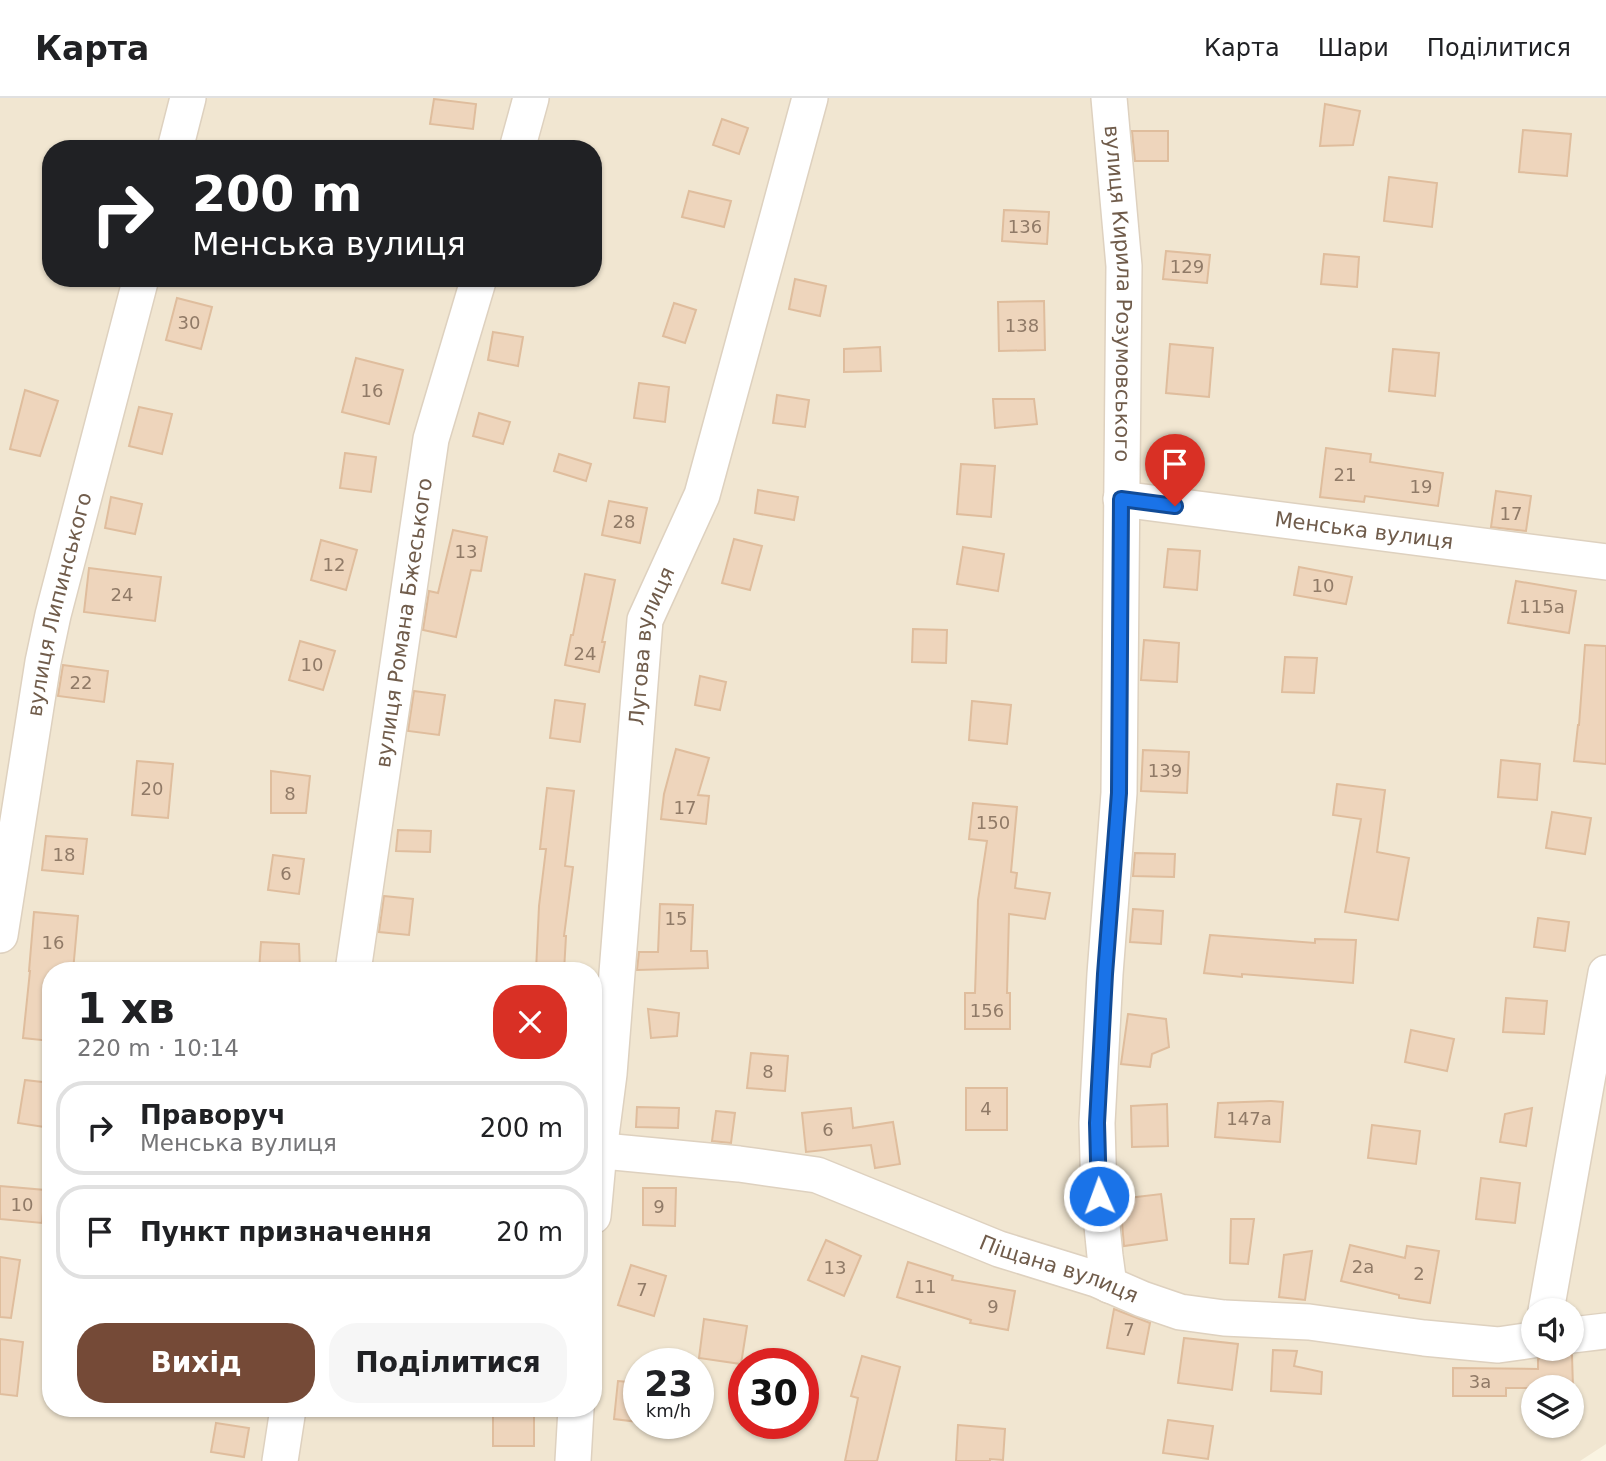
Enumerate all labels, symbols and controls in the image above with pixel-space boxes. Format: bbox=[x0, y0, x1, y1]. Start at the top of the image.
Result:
text: Карта bbox=[35, 29, 149, 68]
text: Карта bbox=[1204, 34, 1280, 62]
text: Шари bbox=[1318, 34, 1389, 62]
text: Поділитися bbox=[1427, 34, 1571, 62]
street label: вулиця Кирила Розумовського bbox=[1099, 124, 1136, 462]
text: 200 m bbox=[192, 166, 362, 223]
icon: right bbox=[77, 168, 168, 259]
house number: 136 bbox=[1008, 216, 1042, 237]
text: Менська вулиця bbox=[192, 225, 466, 263]
house number: 129 bbox=[1170, 256, 1204, 277]
house number: 30 bbox=[178, 312, 200, 333]
house number: 138 bbox=[1005, 315, 1039, 336]
house number: 16 bbox=[361, 380, 383, 401]
pin bbox=[1145, 434, 1205, 506]
icon: arrive bbox=[1156, 445, 1194, 483]
house number: 21 bbox=[1334, 464, 1356, 485]
street label: вулиця Романа Бжеського bbox=[371, 476, 437, 769]
house number: 19 bbox=[1410, 476, 1432, 497]
street label: вулиця Липинського bbox=[23, 490, 97, 718]
house number: 17 bbox=[1500, 503, 1522, 524]
street label: Менська вулиця bbox=[1273, 507, 1455, 554]
house number: 28 bbox=[613, 511, 635, 532]
house number: 13 bbox=[455, 541, 477, 562]
house number: 12 bbox=[323, 554, 345, 575]
street label: Лугова вулиця bbox=[625, 563, 680, 726]
house number: 10 bbox=[1312, 575, 1334, 596]
house number: 24 bbox=[111, 584, 133, 605]
house number: 115а bbox=[1519, 596, 1565, 617]
house number: 24 bbox=[574, 643, 596, 664]
house number: 10 bbox=[301, 654, 323, 675]
house number: 22 bbox=[70, 672, 92, 693]
house number: 139 bbox=[1148, 760, 1182, 781]
house number: 20 bbox=[141, 778, 163, 799]
house number: 8 bbox=[284, 783, 296, 804]
house number: 17 bbox=[674, 797, 696, 818]
house number: 150 bbox=[976, 812, 1010, 833]
house number: 18 bbox=[53, 844, 75, 865]
house number: 6 bbox=[280, 863, 292, 884]
house number: 15 bbox=[665, 908, 687, 929]
house number: 16 bbox=[42, 932, 64, 953]
text: 1 хв bbox=[77, 984, 175, 1033]
button: close bbox=[493, 985, 567, 1059]
house number: 156 bbox=[970, 1000, 1004, 1021]
text: 220 m · 10:14 bbox=[77, 1035, 239, 1061]
house number: 8 bbox=[762, 1061, 774, 1082]
house number: 4 bbox=[980, 1098, 992, 1119]
text: Праворуч bbox=[140, 1100, 286, 1130]
house number: 147а bbox=[1226, 1108, 1272, 1129]
icon: right bbox=[81, 1109, 119, 1147]
text: 200 m bbox=[480, 1113, 563, 1143]
house number: 6 bbox=[822, 1119, 834, 1140]
text: Менська вулиця bbox=[140, 1130, 337, 1156]
position arrow bbox=[1062, 1159, 1136, 1233]
house number: 10 bbox=[11, 1194, 33, 1215]
house number: 9 bbox=[653, 1196, 665, 1217]
icon: arrive bbox=[81, 1213, 119, 1251]
text: Пункт призначення bbox=[140, 1217, 432, 1247]
text: 20 m bbox=[496, 1217, 563, 1247]
street label: Піщана вулиця bbox=[976, 1230, 1142, 1308]
house number: 2а bbox=[1352, 1256, 1374, 1277]
house number: 13 bbox=[824, 1257, 846, 1278]
house number: 2 bbox=[1413, 1263, 1425, 1284]
house number: 11 bbox=[914, 1276, 936, 1297]
house number: 7 bbox=[636, 1279, 648, 1300]
house number: 9 bbox=[987, 1296, 999, 1317]
map controls bbox=[1521, 1298, 1584, 1438]
button: sound bbox=[1521, 1298, 1584, 1361]
house number: 7 bbox=[1123, 1319, 1135, 1340]
button: Вихід bbox=[77, 1323, 315, 1403]
button: Поділитися bbox=[329, 1323, 567, 1403]
speed limit sign: 30 bbox=[728, 1348, 819, 1439]
text: 23 bbox=[644, 1364, 693, 1404]
house number: 3а bbox=[1469, 1371, 1491, 1392]
button: layers bbox=[1521, 1375, 1584, 1438]
text: km/h bbox=[646, 1400, 691, 1421]

